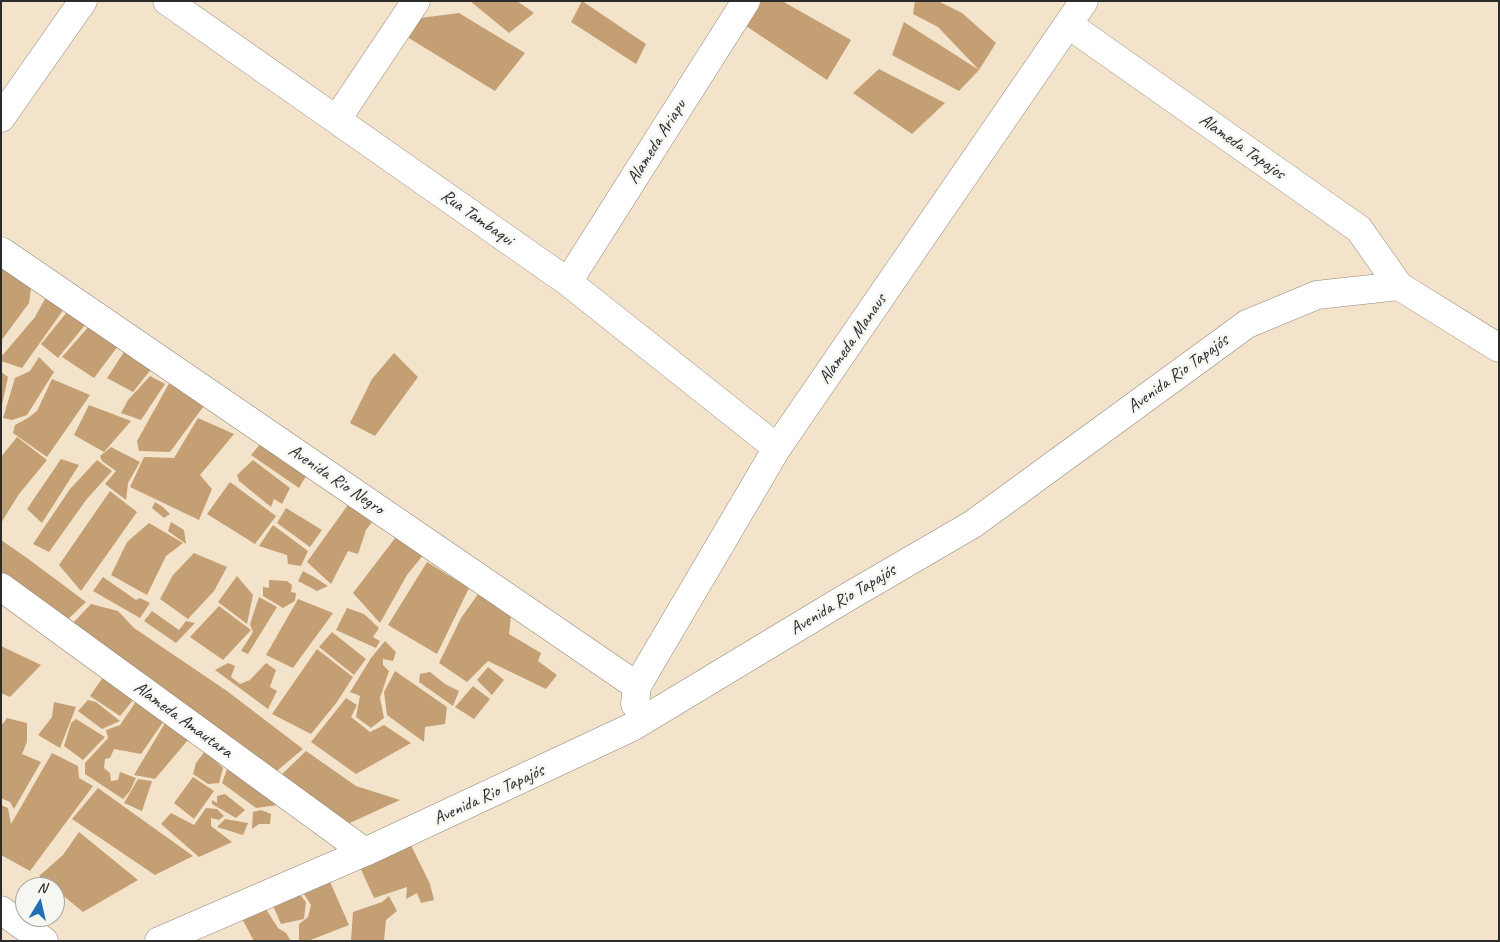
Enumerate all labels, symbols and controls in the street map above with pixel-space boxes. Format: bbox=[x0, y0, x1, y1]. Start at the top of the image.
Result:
street label: Alameda Ariapu bbox=[623, 96, 691, 188]
street label: Alameda Tapajos bbox=[1195, 109, 1289, 185]
street label: Rua Tambaqui bbox=[436, 185, 518, 251]
street label: Alameda Manaus bbox=[814, 290, 892, 388]
street label: Avenida Rio Tapajós bbox=[1123, 330, 1233, 418]
street label: Avenida Rio Negro bbox=[284, 440, 388, 520]
street label: Avenida Rio Tapajós bbox=[786, 560, 900, 640]
street label: Alameda Amautara bbox=[129, 677, 237, 763]
street label: Avenida Rio Tapajós bbox=[430, 760, 548, 830]
north arrow bbox=[15, 877, 65, 927]
text: N bbox=[37, 879, 48, 897]

